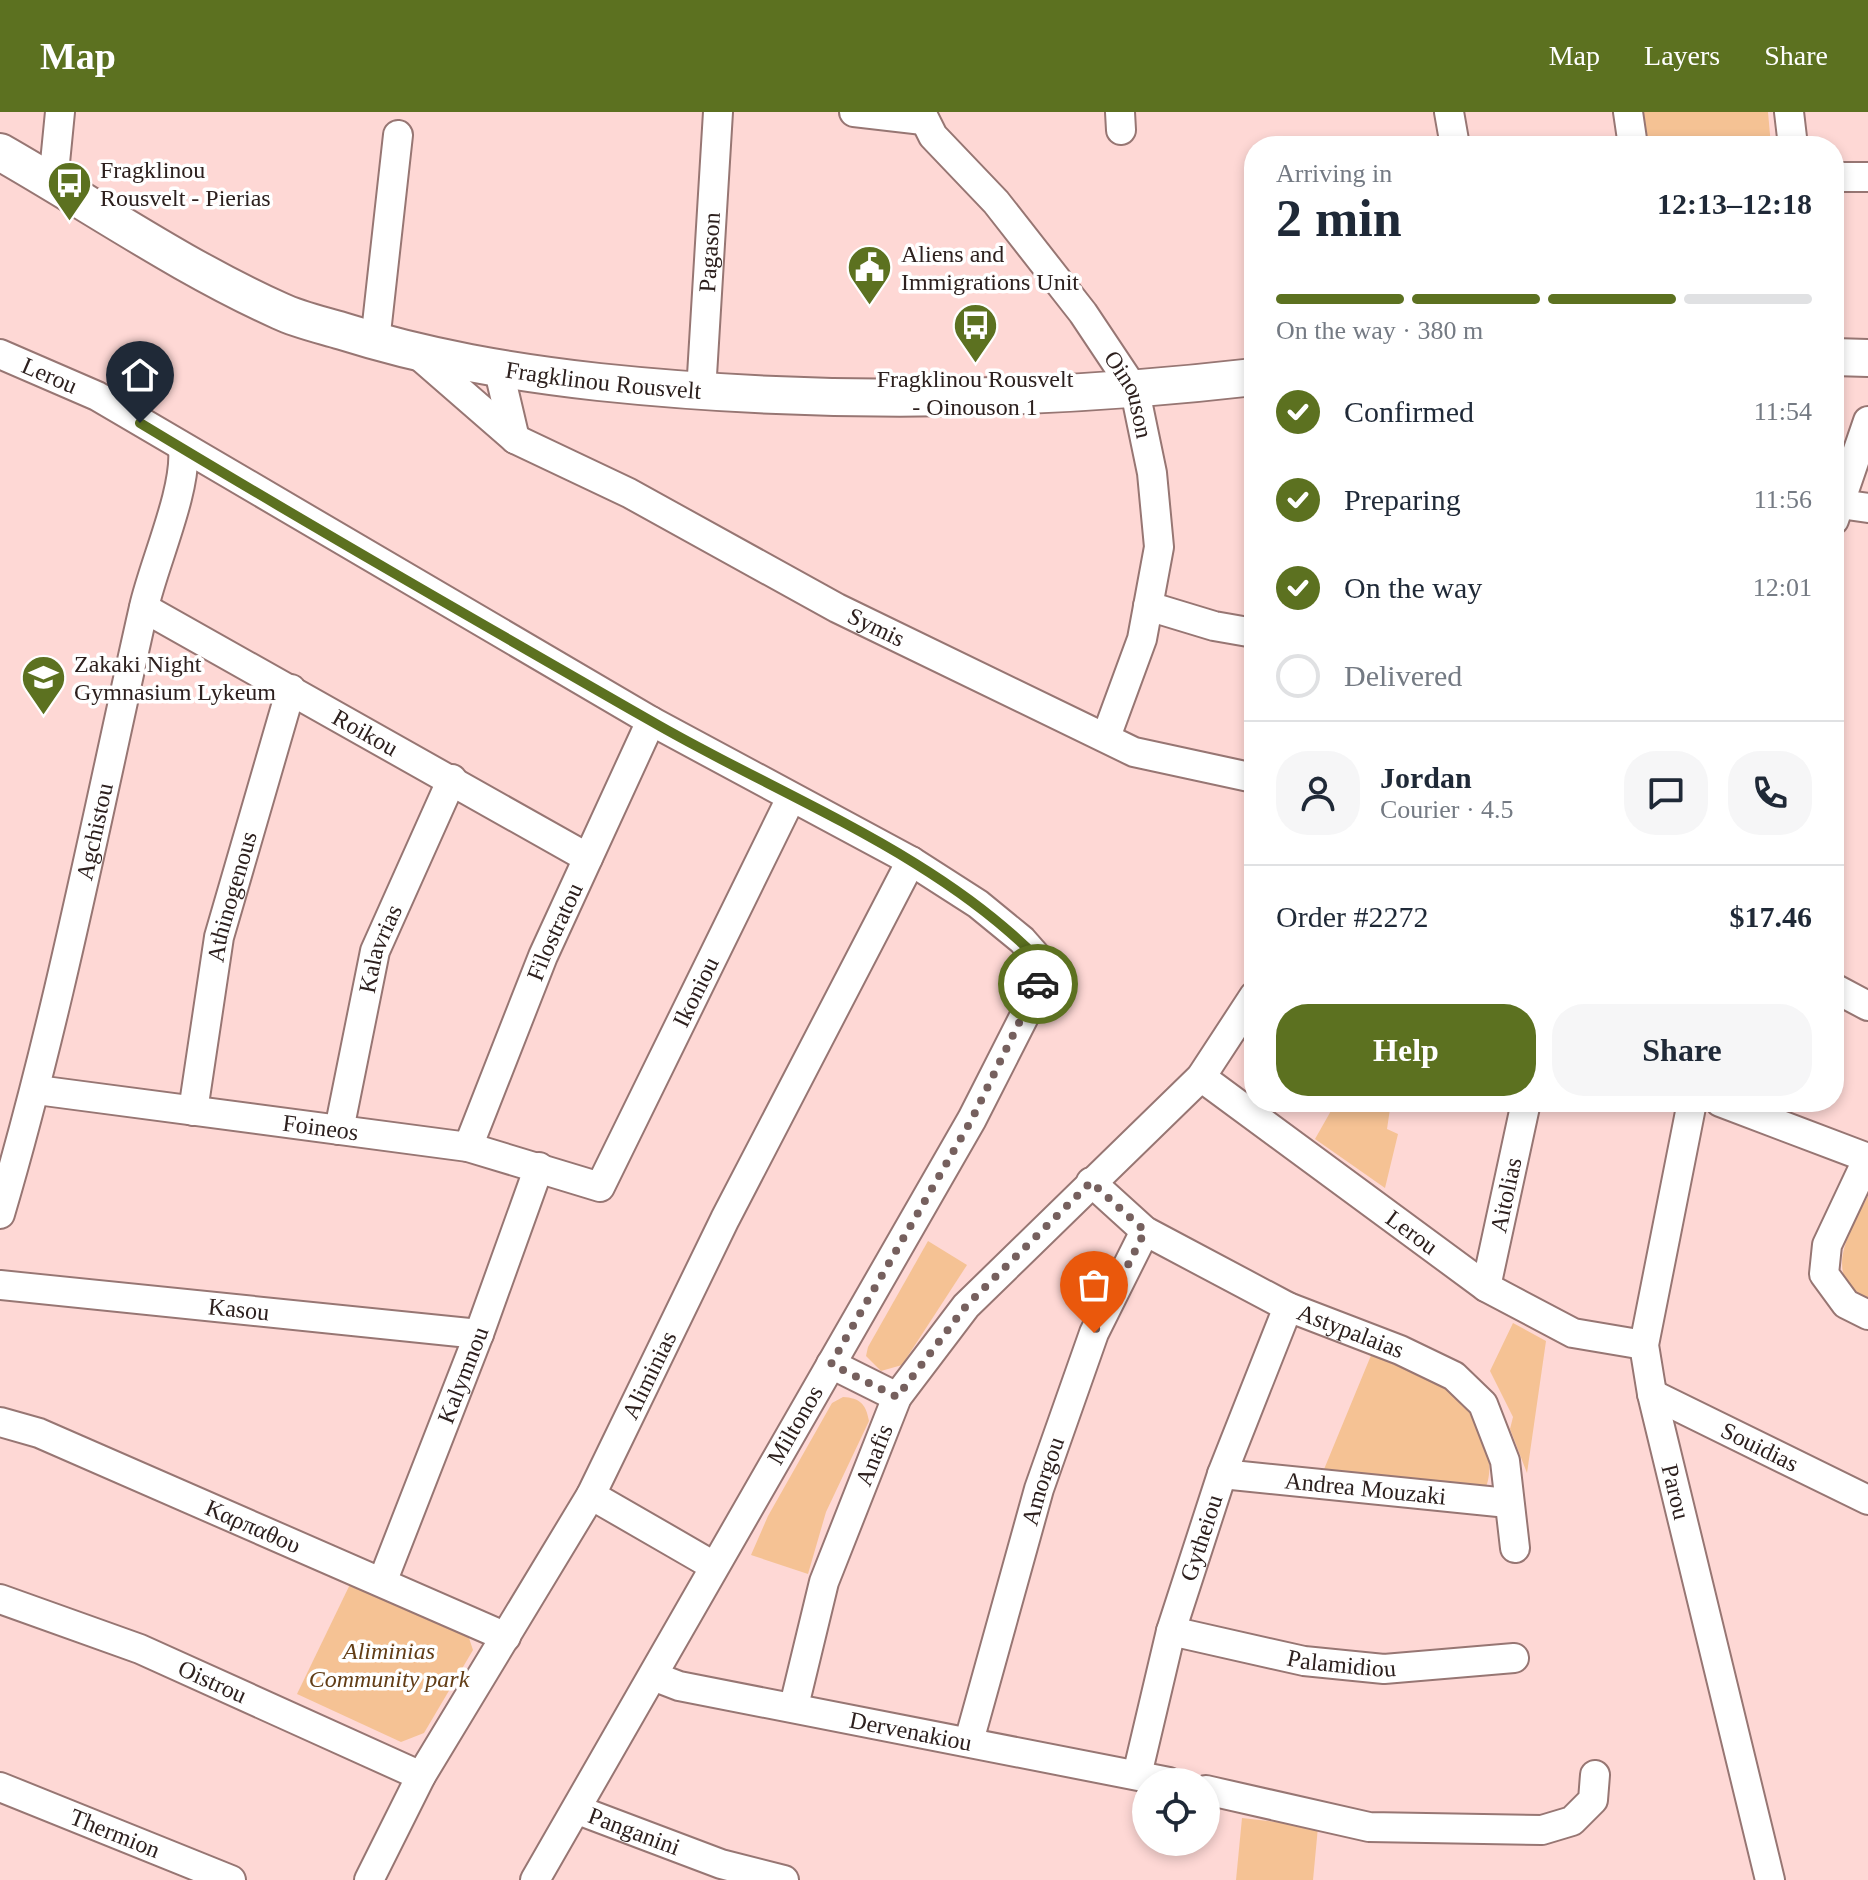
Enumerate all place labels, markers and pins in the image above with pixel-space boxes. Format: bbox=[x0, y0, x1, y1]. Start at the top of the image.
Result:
place label: Fragklinou Rousvelt - Pierias bbox=[100, 157, 271, 211]
bus stop icon: Fragklinou Rousvelt - Pierias bbox=[45, 160, 93, 223]
place label: Aliens and Immigrations Unit bbox=[901, 241, 1079, 295]
public building icon: Aliens and Immigrations Unit bbox=[846, 244, 894, 307]
bus stop icon: Fragklinou Rousvelt - Oinouson 1 bbox=[951, 301, 999, 364]
pin bbox=[106, 341, 174, 423]
place label: Fragklinou Rousvelt - Oinouson 1 bbox=[877, 366, 1074, 420]
place label: Zakaki Night Gymnasium Lykeum bbox=[74, 651, 276, 705]
school or university icon: Zakaki Night Gymnasium Lykeum bbox=[19, 654, 67, 717]
pin bbox=[1060, 1251, 1128, 1333]

